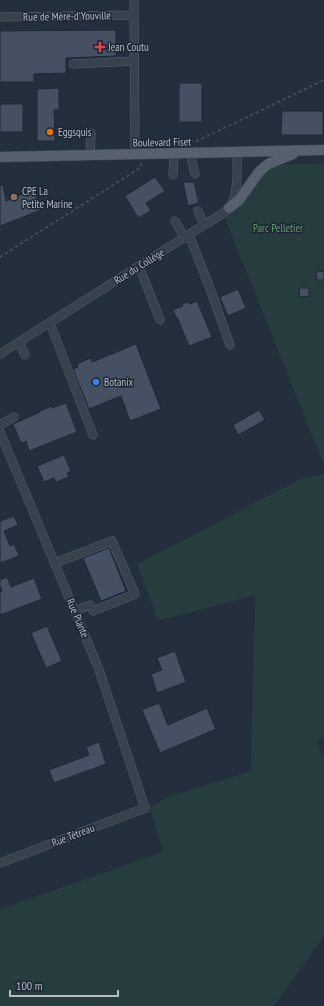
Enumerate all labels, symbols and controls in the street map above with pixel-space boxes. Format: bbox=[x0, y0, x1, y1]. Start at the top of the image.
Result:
street label: Rue de Mère-d'Youville bbox=[23, 8, 112, 24]
place label: Jean Coutu bbox=[107, 40, 149, 54]
marker: Jean Coutu bbox=[95, 42, 105, 52]
place label: Eggsquis bbox=[58, 125, 92, 139]
marker: Eggsquis bbox=[45, 127, 55, 137]
street label: Boulevard Fiset bbox=[133, 134, 191, 150]
place label: CPE La Petite Marine bbox=[22, 184, 73, 211]
marker: CPE La Petite Marine bbox=[9, 192, 19, 202]
park label: Parc Pelletier bbox=[253, 221, 303, 235]
street label: Rue du Collège bbox=[111, 245, 167, 287]
place label: Botanix bbox=[104, 375, 134, 389]
marker: Botanix bbox=[91, 377, 101, 387]
street label: Rue Plante bbox=[64, 596, 93, 640]
street label: Rue Tétreau bbox=[50, 820, 97, 850]
scale bar bbox=[10, 972, 118, 998]
text: 100 m bbox=[16, 978, 43, 993]

